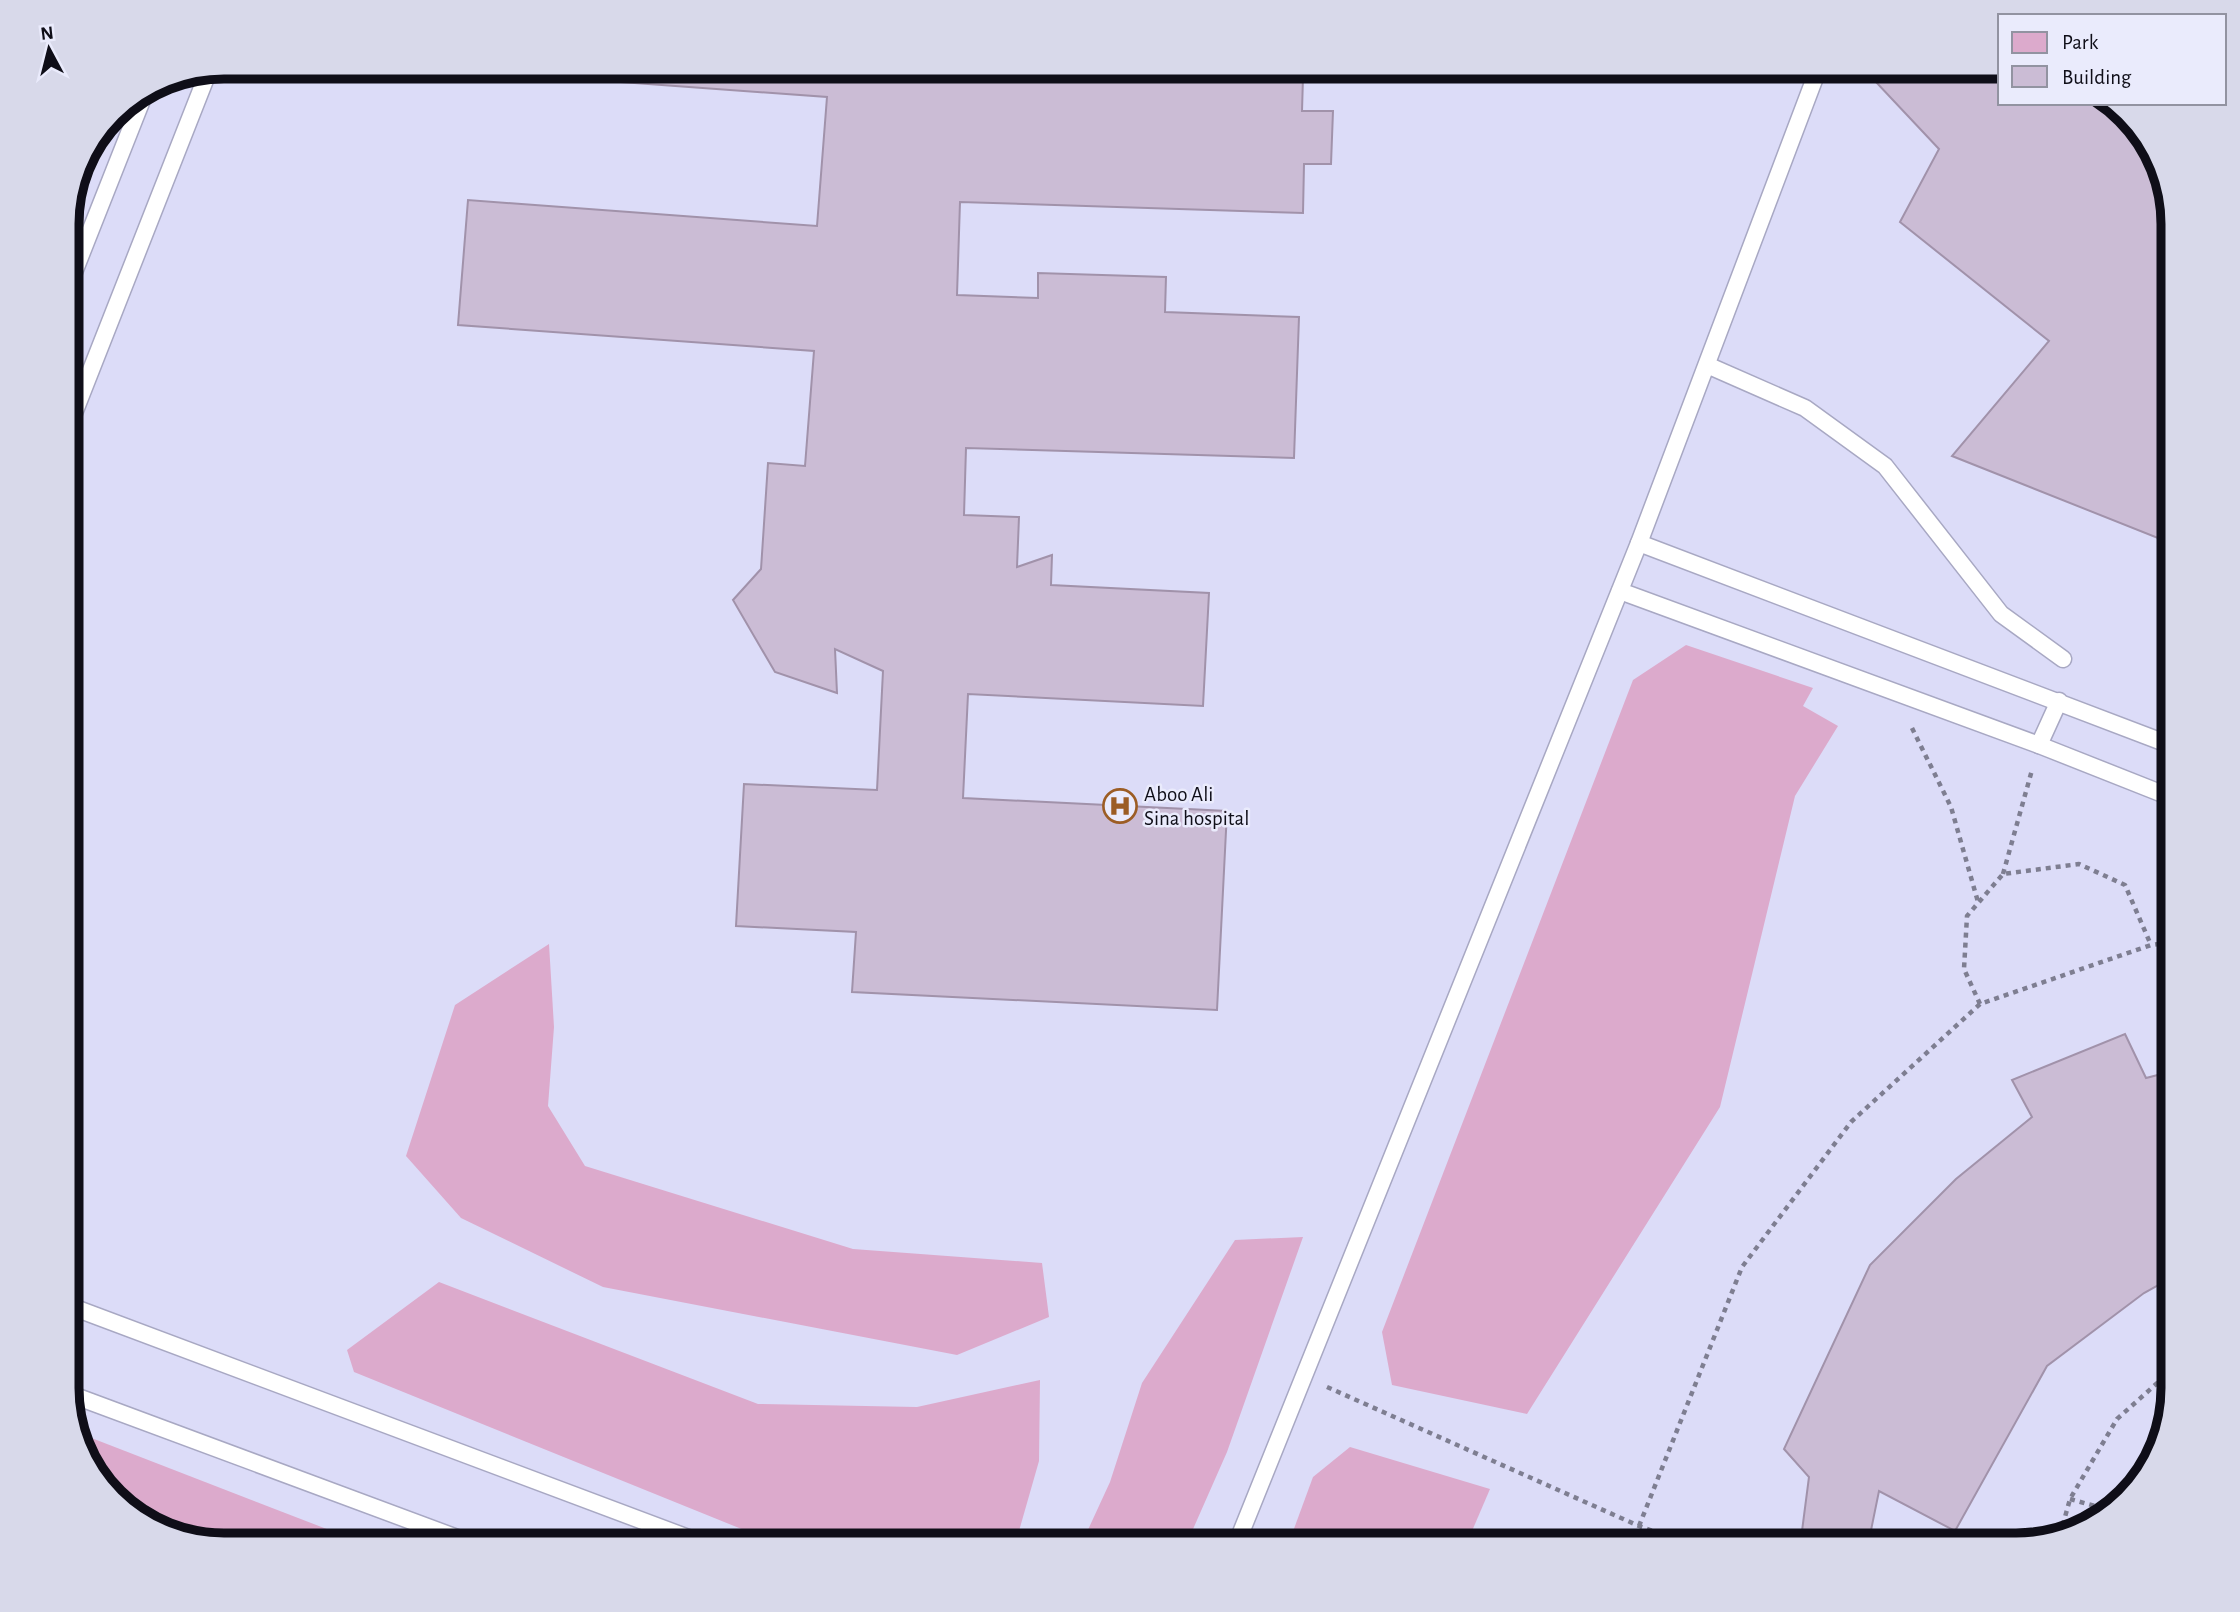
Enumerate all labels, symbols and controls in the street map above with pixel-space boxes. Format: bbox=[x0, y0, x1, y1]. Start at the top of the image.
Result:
north arrow bbox=[14, 14, 84, 84]
legend bbox=[1998, 14, 2226, 105]
text: N bbox=[39, 23, 55, 44]
text: Park bbox=[2062, 32, 2099, 53]
text: Building bbox=[2062, 67, 2132, 88]
place label: Aboo Ali Sina hospital bbox=[1144, 784, 1249, 829]
hospital icon: Aboo Ali Sina hospital bbox=[1101, 787, 1139, 825]

